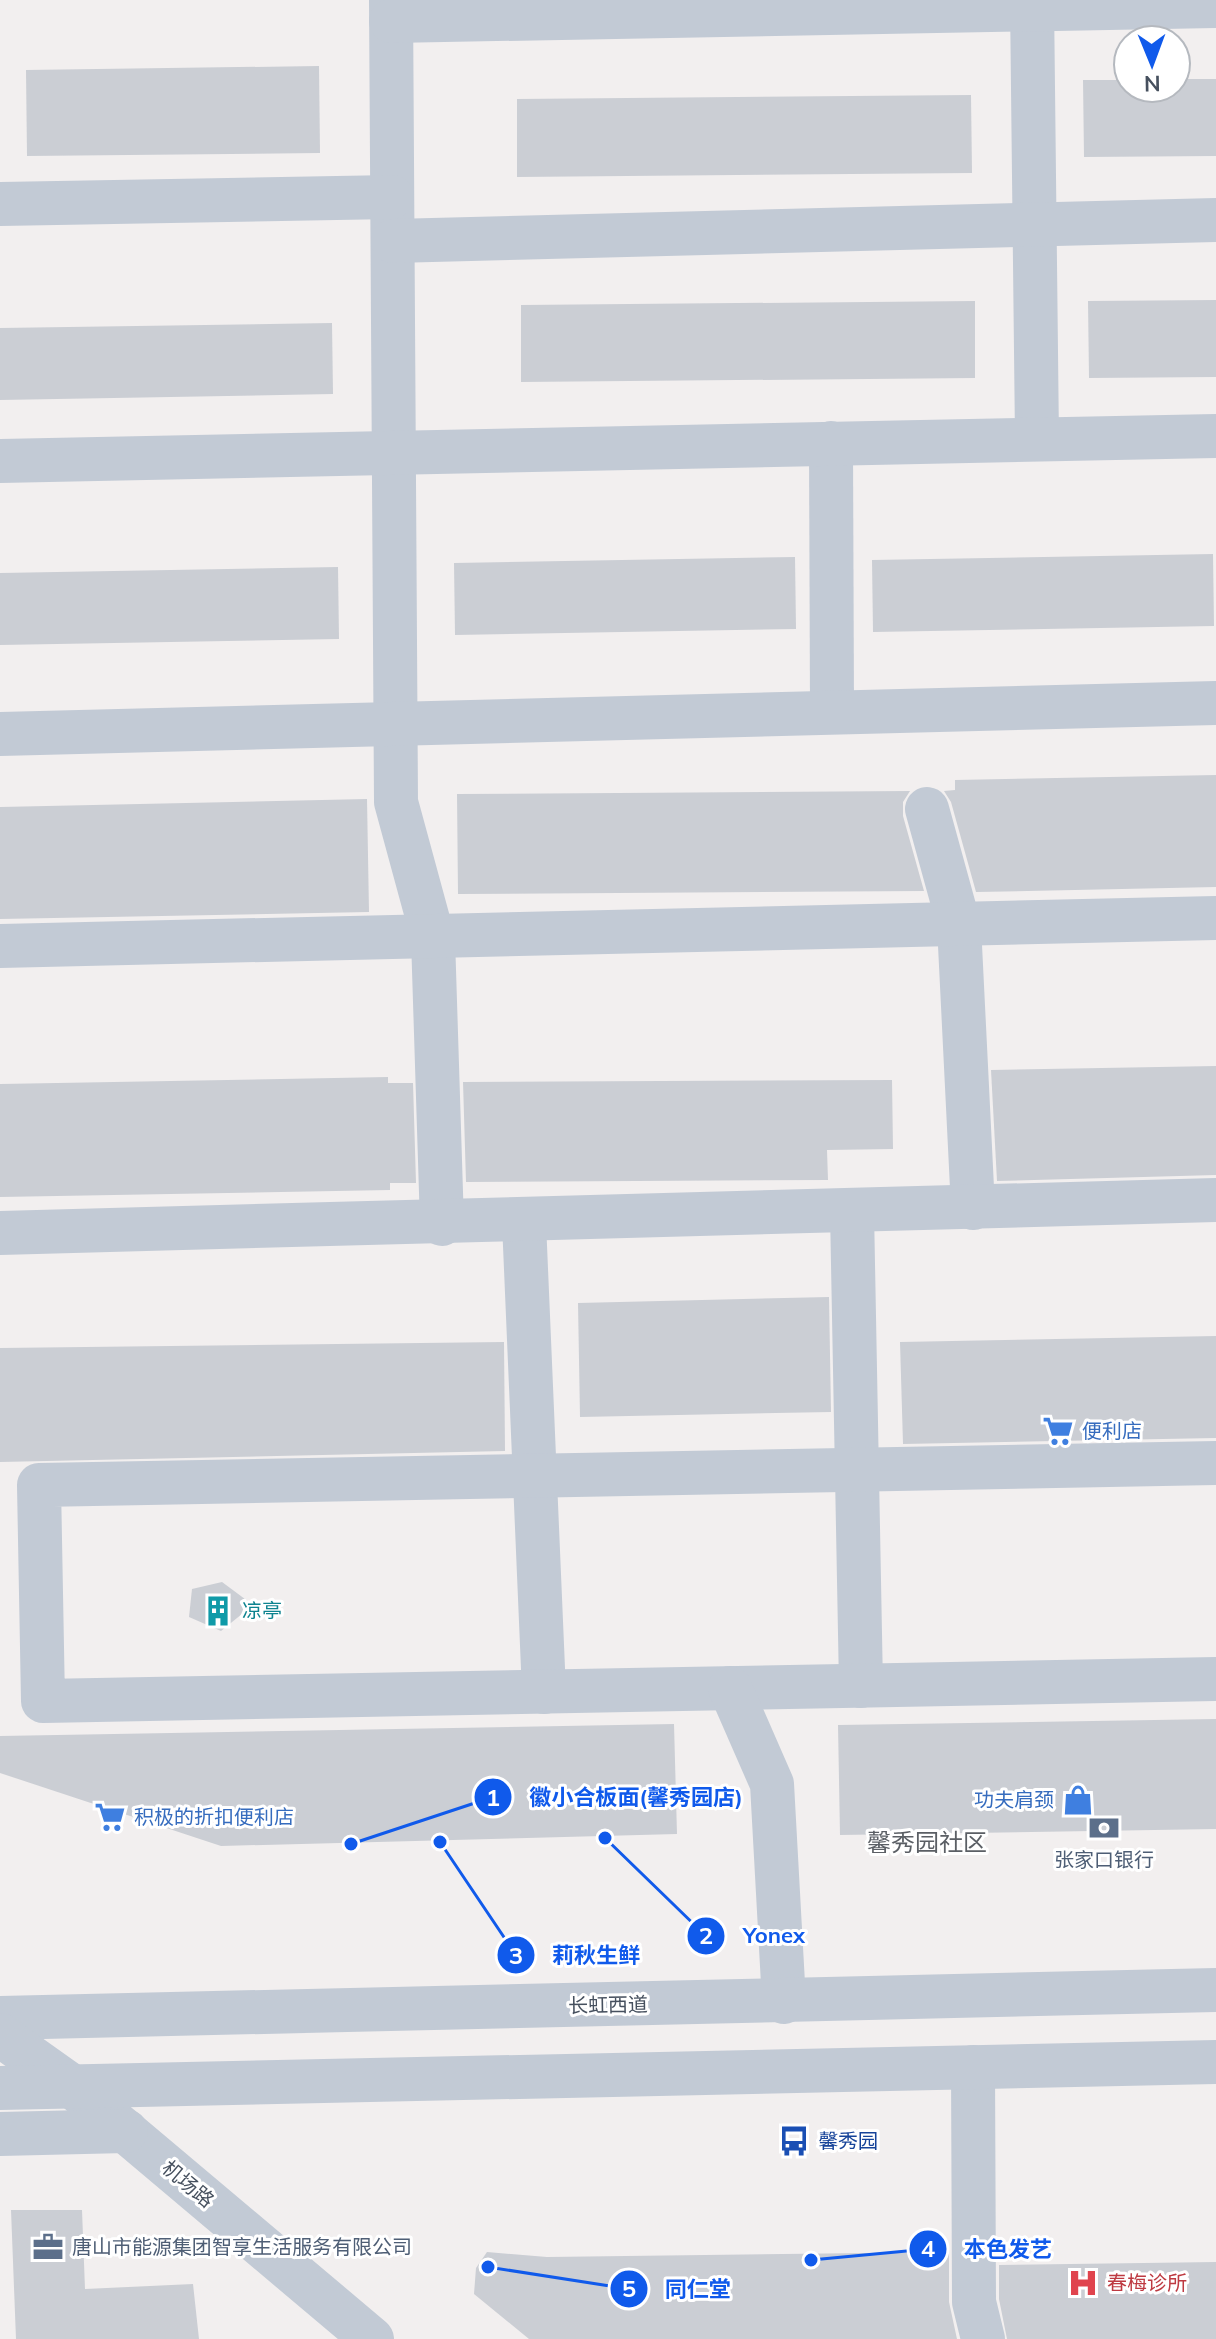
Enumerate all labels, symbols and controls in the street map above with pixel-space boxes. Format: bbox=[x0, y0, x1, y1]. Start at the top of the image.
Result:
north arrow bbox=[1112, 24, 1192, 104]
text: N bbox=[1144, 70, 1161, 98]
supermarket icon: 便利店 bbox=[1041, 1414, 1075, 1448]
place label: 便利店 bbox=[1082, 1418, 1142, 1443]
building icon: 凉亭 bbox=[201, 1594, 235, 1628]
place label: 凉亭 bbox=[242, 1598, 282, 1623]
callout: 徽小合板面(馨秀园店) bbox=[473, 1774, 758, 1820]
text: 1 bbox=[486, 1782, 500, 1812]
text: 徽小合板面(馨秀园店) bbox=[529, 1783, 743, 1811]
shop icon: 功夫肩颈 bbox=[1061, 1783, 1095, 1817]
place label: 功夫肩颈 bbox=[974, 1787, 1054, 1812]
supermarket icon: 积极的折扣便利店 bbox=[93, 1800, 127, 1834]
place label: 积极的折扣便利店 bbox=[134, 1804, 294, 1829]
bank icon: 张家口银行 bbox=[1087, 1811, 1121, 1845]
district label: 馨秀园社区 bbox=[867, 1827, 987, 1857]
place label: 张家口银行 bbox=[1054, 1847, 1154, 1872]
callout: Yonex bbox=[686, 1913, 821, 1959]
text: 2 bbox=[699, 1920, 713, 1950]
text: Yonex bbox=[742, 1921, 806, 1949]
callout: 莉秋生鲜 bbox=[496, 1932, 656, 1978]
text: 3 bbox=[509, 1940, 523, 1970]
text: 莉秋生鲜 bbox=[552, 1941, 640, 1969]
street label: 长虹西道 bbox=[568, 1991, 648, 2018]
bus stop icon: 馨秀园 bbox=[777, 2124, 811, 2158]
place label: 馨秀园 bbox=[818, 2128, 878, 2153]
street label: 机场路 bbox=[157, 2155, 219, 2212]
callout: 本色发艺 bbox=[908, 2226, 1068, 2272]
office icon: 唐山市能源集团智享生活服务有限公司 bbox=[31, 2230, 65, 2264]
text: 4 bbox=[921, 2233, 935, 2263]
place label: 唐山市能源集团智享生活服务有限公司 bbox=[72, 2234, 412, 2259]
text: 本色发艺 bbox=[964, 2235, 1052, 2263]
callout: 同仁堂 bbox=[609, 2266, 747, 2312]
hospital icon: 春梅诊所 bbox=[1066, 2266, 1100, 2300]
place label: 春梅诊所 bbox=[1107, 2270, 1187, 2295]
text: 5 bbox=[622, 2273, 636, 2303]
text: 同仁堂 bbox=[665, 2275, 731, 2303]

